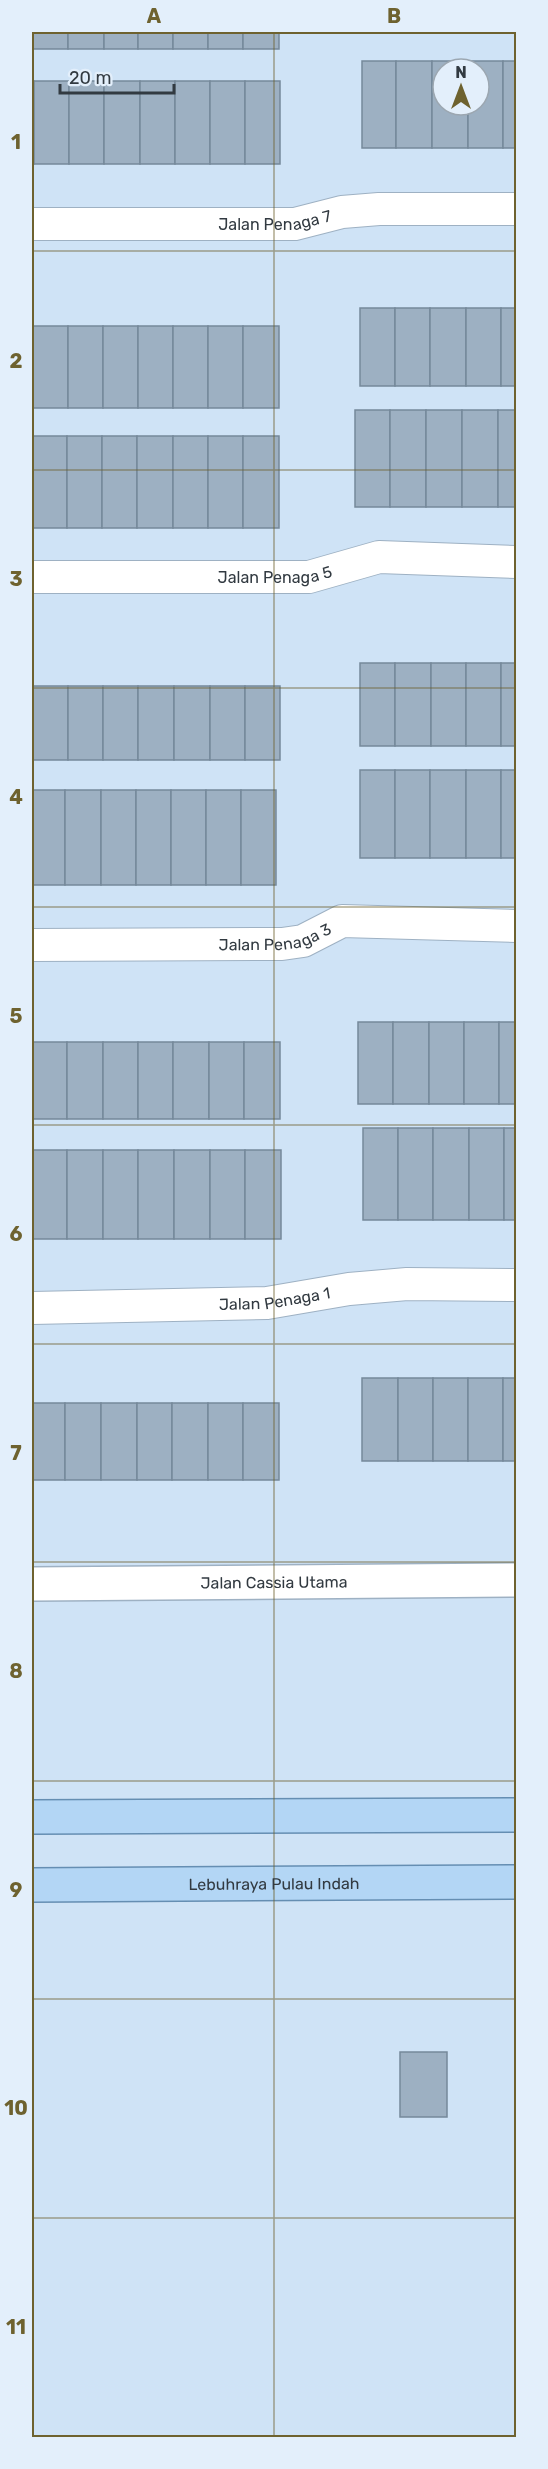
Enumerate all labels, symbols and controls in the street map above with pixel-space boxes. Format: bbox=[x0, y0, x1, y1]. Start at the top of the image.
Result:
text: A bbox=[147, 4, 162, 28]
text: B bbox=[387, 4, 401, 28]
scale bar bbox=[60, 57, 174, 95]
north arrow bbox=[431, 57, 491, 117]
text: N bbox=[455, 63, 467, 82]
text: 20 m bbox=[69, 67, 111, 89]
text: 1 bbox=[11, 130, 21, 154]
street label: Jalan Penaga 7 bbox=[218, 206, 333, 234]
text: 2 bbox=[10, 349, 23, 373]
street label: Jalan Penaga 5 bbox=[218, 561, 334, 587]
text: 3 bbox=[9, 567, 23, 591]
text: 4 bbox=[9, 785, 23, 809]
street label: Jalan Penaga 3 bbox=[218, 919, 334, 954]
text: 5 bbox=[10, 1004, 23, 1028]
text: 6 bbox=[9, 1222, 23, 1246]
street label: Jalan Penaga 1 bbox=[219, 1283, 332, 1314]
text: 7 bbox=[10, 1441, 22, 1465]
street label: Jalan Cassia Utama bbox=[200, 1572, 348, 1592]
text: 8 bbox=[9, 1659, 23, 1683]
street label: Lebuhraya Pulau Indah bbox=[188, 1873, 360, 1894]
text: 9 bbox=[10, 1878, 23, 1902]
text: 10 bbox=[4, 2096, 28, 2120]
text: 11 bbox=[6, 2315, 26, 2339]

